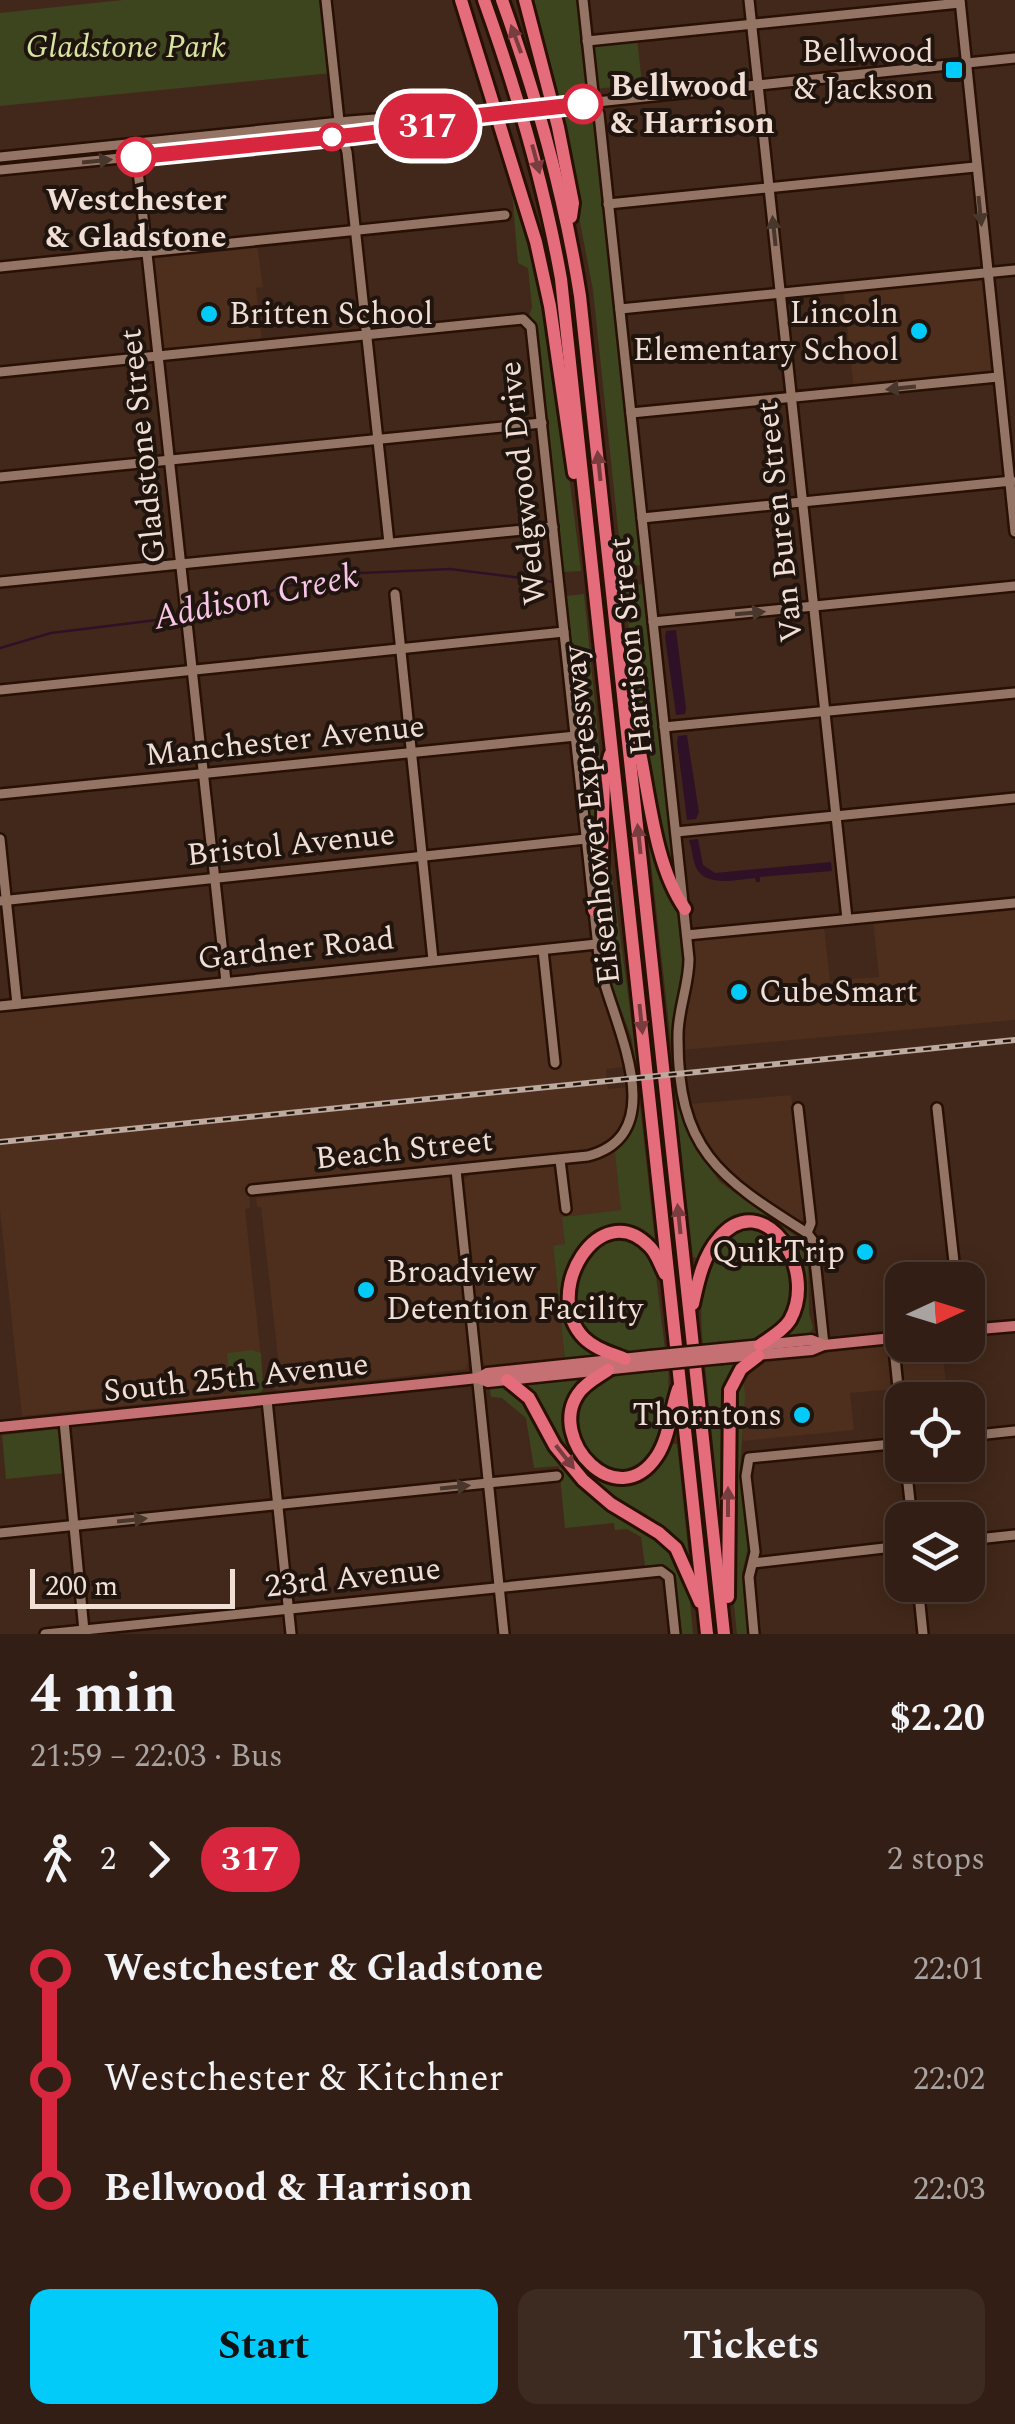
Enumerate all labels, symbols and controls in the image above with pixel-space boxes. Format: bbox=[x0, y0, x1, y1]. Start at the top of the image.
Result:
park label: Gladstone Park bbox=[26, 23, 226, 72]
one-way arrow bbox=[508, 24, 523, 54]
place label: Bellwood & Jackson bbox=[794, 28, 934, 114]
marker: Bellwood & Jackson bbox=[943, 59, 965, 81]
place label: Bellwood & Harrison bbox=[610, 62, 775, 148]
marker: Bellwood & Harrison bbox=[564, 85, 602, 123]
line badge: 317 bbox=[370, 94, 486, 158]
text: 317 bbox=[399, 100, 457, 153]
unlabelled marker bbox=[319, 124, 345, 150]
marker: Westchester & Gladstone bbox=[117, 138, 155, 176]
one-way arrow bbox=[529, 144, 544, 175]
one-way arrow bbox=[82, 153, 113, 169]
place label: Westchester & Gladstone bbox=[45, 176, 227, 262]
one-way arrow bbox=[972, 196, 988, 228]
one-way arrow bbox=[766, 214, 782, 246]
place label: Lincoln Elementary School bbox=[633, 289, 899, 375]
place label: Britten School bbox=[229, 290, 433, 339]
marker: Britten School bbox=[198, 303, 220, 325]
marker: Lincoln Elementary School bbox=[908, 320, 930, 342]
street label: Gladstone Street bbox=[106, 326, 180, 566]
street label: Wedgwood Drive bbox=[486, 359, 560, 607]
one-way arrow bbox=[885, 380, 917, 396]
street label: Van Buren Street bbox=[743, 399, 817, 645]
one-way arrow bbox=[590, 449, 606, 481]
street label: Harrison Street bbox=[595, 535, 667, 757]
water label: Addison Creek bbox=[147, 549, 364, 645]
one-way arrow bbox=[734, 604, 766, 620]
street label: Eisenhower Expressway bbox=[550, 642, 634, 987]
street label: Manchester Avenue bbox=[143, 702, 427, 780]
street label: Bristol Avenue bbox=[185, 810, 397, 880]
one-way arrow bbox=[630, 823, 646, 855]
street label: Gardner Road bbox=[195, 914, 397, 984]
place label: CubeSmart bbox=[759, 968, 918, 1017]
marker: CubeSmart bbox=[728, 981, 750, 1003]
one-way arrow bbox=[633, 1004, 649, 1036]
street label: Beach Street bbox=[313, 1116, 495, 1184]
one-way arrow bbox=[671, 1202, 687, 1234]
place label: QuikTrip bbox=[712, 1228, 845, 1277]
marker: QuikTrip bbox=[854, 1241, 876, 1263]
place label: Broadview Detention Facility bbox=[386, 1248, 645, 1334]
north arrow bbox=[885, 1262, 985, 1362]
map controls bbox=[885, 1262, 985, 1602]
marker: Broadview Detention Facility bbox=[355, 1279, 377, 1301]
street label: South 25th Avenue bbox=[101, 1340, 371, 1416]
button: locate bbox=[885, 1382, 985, 1482]
place label: Thorntons bbox=[632, 1391, 782, 1440]
marker: Thorntons bbox=[791, 1404, 813, 1426]
one-way arrow bbox=[554, 1444, 574, 1470]
one-way arrow bbox=[440, 1478, 472, 1494]
one-way arrow bbox=[720, 1486, 736, 1518]
button: layers bbox=[885, 1502, 985, 1602]
one-way arrow bbox=[116, 1511, 148, 1527]
street label: 23rd Avenue bbox=[263, 1544, 443, 1612]
scale bar bbox=[30, 1564, 235, 1608]
text: 200 m bbox=[45, 1565, 118, 1608]
text: 4 min bbox=[30, 1653, 176, 1736]
text: $2.20 bbox=[890, 1690, 985, 1748]
text: 21:59 – 22:03 · Bus bbox=[30, 1732, 283, 1781]
icon: walk bbox=[30, 1832, 85, 1887]
icon: forward bbox=[131, 1832, 186, 1887]
text: 317 bbox=[221, 1833, 280, 1886]
text: 2 bbox=[100, 1835, 116, 1884]
text: 2 stops bbox=[887, 1835, 985, 1884]
text: Westchester & Gladstone bbox=[104, 1940, 543, 1998]
text: 22:01 bbox=[913, 1945, 985, 1994]
text: Westchester & Kitchner bbox=[104, 2050, 504, 2108]
text: 22:02 bbox=[913, 2055, 985, 2104]
text: Bellwood & Harrison bbox=[104, 2160, 473, 2218]
text: 22:03 bbox=[913, 2165, 985, 2214]
button: Start bbox=[30, 2289, 498, 2404]
button: Tickets bbox=[518, 2289, 985, 2404]

